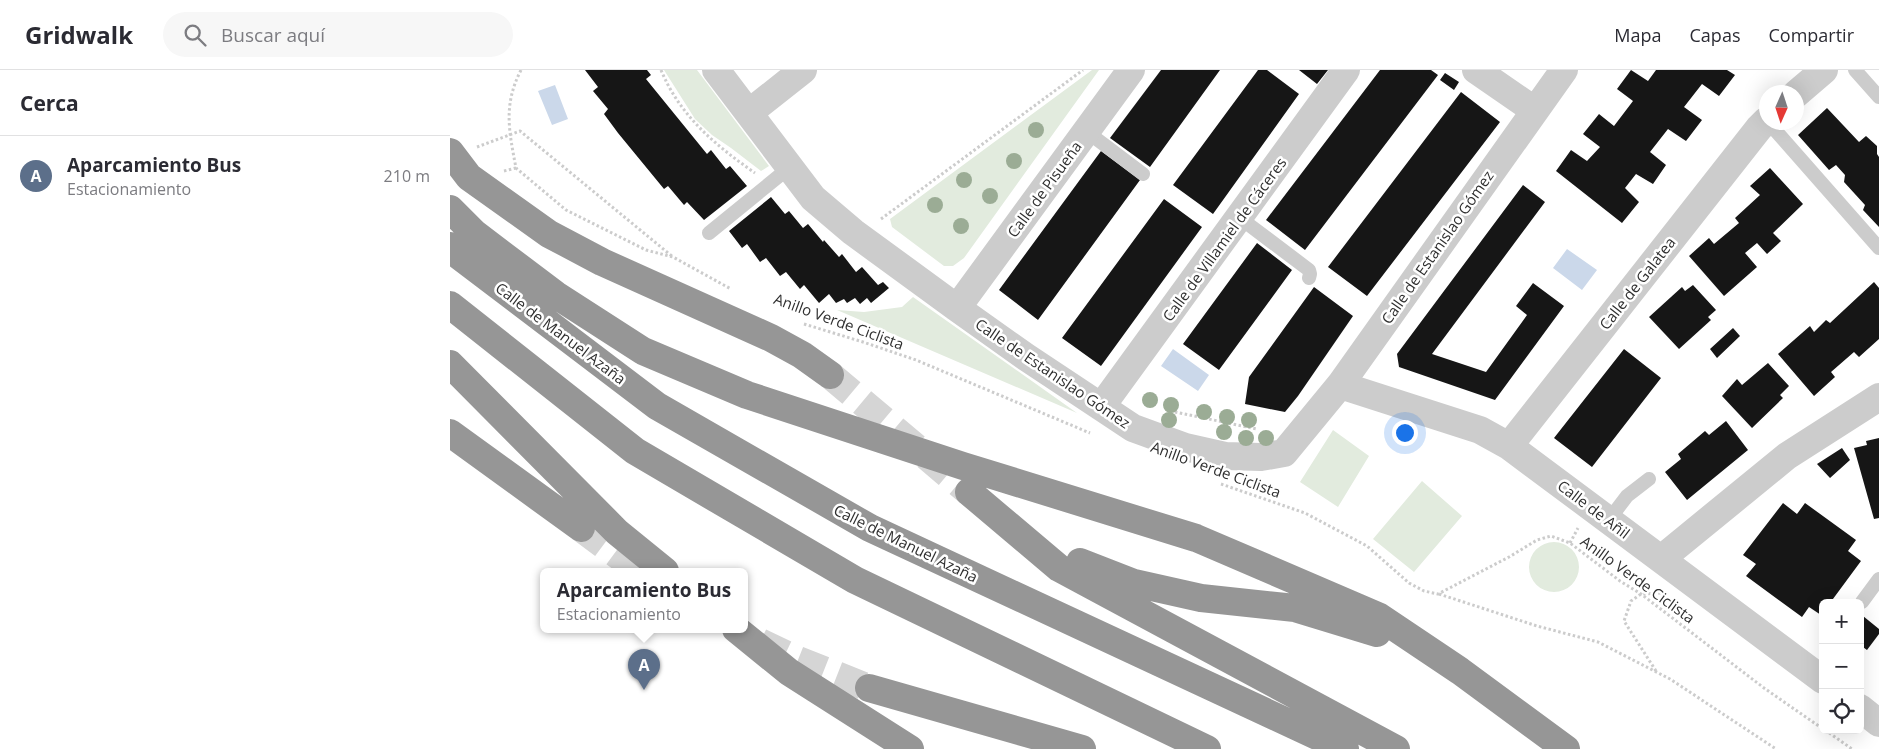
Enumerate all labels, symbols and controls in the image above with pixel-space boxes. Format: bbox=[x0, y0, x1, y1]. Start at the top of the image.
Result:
search box bbox=[163, 12, 513, 57]
text: Gridwalk bbox=[25, 18, 133, 51]
icon: search bbox=[181, 21, 209, 49]
text: Buscar aquí bbox=[221, 22, 325, 48]
text: Mapa bbox=[1614, 23, 1662, 47]
text: Capas bbox=[1690, 23, 1740, 47]
text: Compartir bbox=[1768, 23, 1854, 47]
north arrow bbox=[1759, 85, 1804, 130]
text: Cerca bbox=[20, 89, 79, 117]
street label: Calle de Pisueña bbox=[1002, 137, 1086, 241]
text: Aparcamiento Bus bbox=[67, 152, 241, 178]
street label: Calle de Villamiel de Cáceres bbox=[1158, 153, 1290, 325]
text: A bbox=[30, 165, 42, 187]
text: 210 m bbox=[384, 165, 430, 187]
street label: Calle de Estanislao Gómez bbox=[1376, 166, 1498, 328]
text: Estacionamiento bbox=[67, 178, 191, 200]
street label: Calle de Galatea bbox=[1594, 232, 1680, 334]
street label: Calle de Manuel Azaña bbox=[492, 278, 630, 388]
street label: Anillo Verde Ciclista bbox=[771, 288, 907, 354]
street label: Calle de Estanislao Gómez bbox=[972, 314, 1134, 432]
your location bbox=[1392, 420, 1418, 446]
street label: Anillo Verde Ciclista bbox=[1148, 436, 1284, 502]
street label: Calle de Añil bbox=[1554, 475, 1634, 543]
street label: Calle de Manuel Azaña bbox=[831, 499, 981, 587]
street label: Anillo Verde Ciclista bbox=[1577, 531, 1699, 627]
popup bbox=[540, 568, 748, 633]
text: Aparcamiento Bus bbox=[557, 577, 731, 603]
map controls bbox=[1819, 599, 1864, 734]
button: + bbox=[1819, 599, 1864, 644]
text: Estacionamiento bbox=[557, 603, 681, 625]
button: − bbox=[1819, 644, 1864, 689]
pin: A bbox=[628, 649, 660, 690]
button: locate bbox=[1819, 689, 1864, 734]

